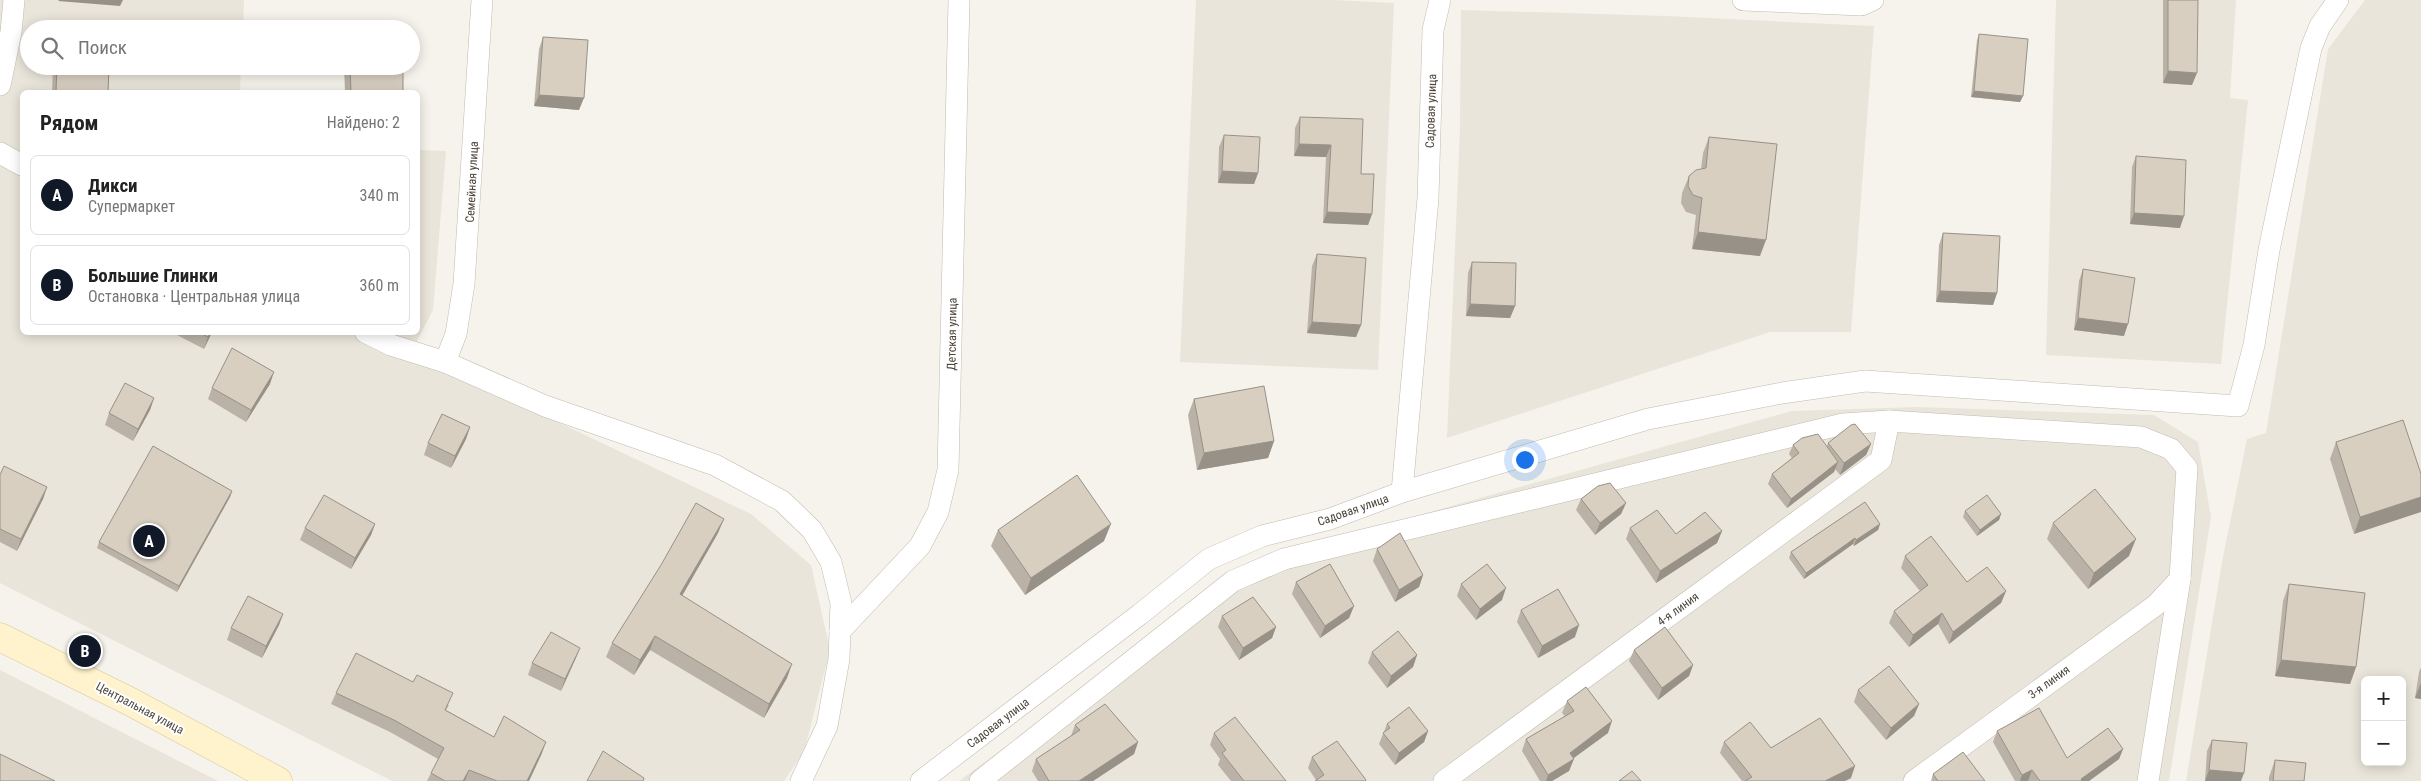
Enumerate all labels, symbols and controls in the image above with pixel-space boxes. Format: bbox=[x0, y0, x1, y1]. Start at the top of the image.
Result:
search box bbox=[20, 20, 420, 75]
icon: search bbox=[38, 34, 66, 62]
text: Поиск bbox=[78, 36, 127, 59]
street label: Садовая улица bbox=[1423, 73, 1439, 148]
text: Рядом bbox=[40, 111, 99, 135]
text: Найдено: 2 bbox=[327, 113, 400, 132]
street label: Семейная улица bbox=[463, 141, 481, 223]
text: Дикси bbox=[88, 174, 138, 197]
text: A bbox=[52, 186, 62, 205]
text: 340 m bbox=[360, 186, 399, 205]
text: Супермаркет bbox=[88, 197, 175, 216]
text: Большие Глинки bbox=[88, 264, 218, 287]
text: B bbox=[53, 276, 61, 295]
text: 360 m bbox=[360, 276, 399, 295]
text: Остановка · Центральная улица bbox=[88, 287, 300, 306]
street label: Детская улица bbox=[944, 297, 960, 370]
your location bbox=[1512, 447, 1538, 473]
street label: Садовая улица bbox=[1316, 491, 1391, 529]
pin: A bbox=[133, 522, 165, 560]
street label: 4-я линия bbox=[1655, 589, 1701, 629]
pin: B bbox=[69, 632, 101, 670]
street label: 3-я линия bbox=[2026, 662, 2072, 702]
map controls bbox=[2361, 676, 2406, 766]
button: + bbox=[2361, 676, 2406, 721]
street label: Центральная улица bbox=[94, 679, 187, 737]
street label: Садовая улица bbox=[964, 695, 1032, 751]
button: − bbox=[2361, 721, 2406, 766]

